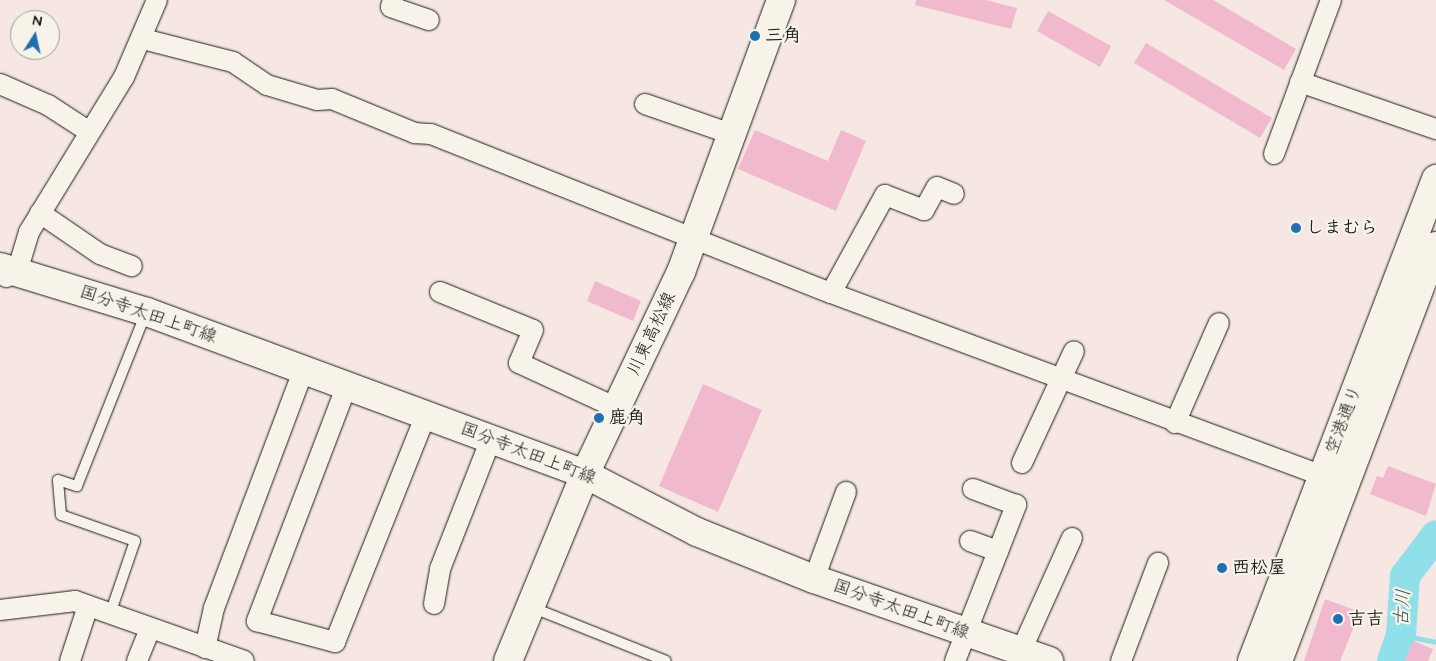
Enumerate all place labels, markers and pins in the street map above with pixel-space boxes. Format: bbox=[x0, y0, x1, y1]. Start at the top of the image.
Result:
place label: 三角 bbox=[765, 25, 801, 47]
marker: 三角 bbox=[749, 30, 761, 42]
place label: しまむら bbox=[1306, 217, 1378, 239]
marker: しまむら bbox=[1290, 222, 1302, 234]
place label: 鹿角 bbox=[609, 407, 645, 429]
marker: 鹿角 bbox=[593, 412, 605, 424]
place label: 西松屋 bbox=[1232, 557, 1286, 579]
marker: 西松屋 bbox=[1216, 562, 1228, 574]
place label: 吉吉 bbox=[1348, 608, 1384, 630]
marker: 吉吉 bbox=[1332, 613, 1344, 625]

